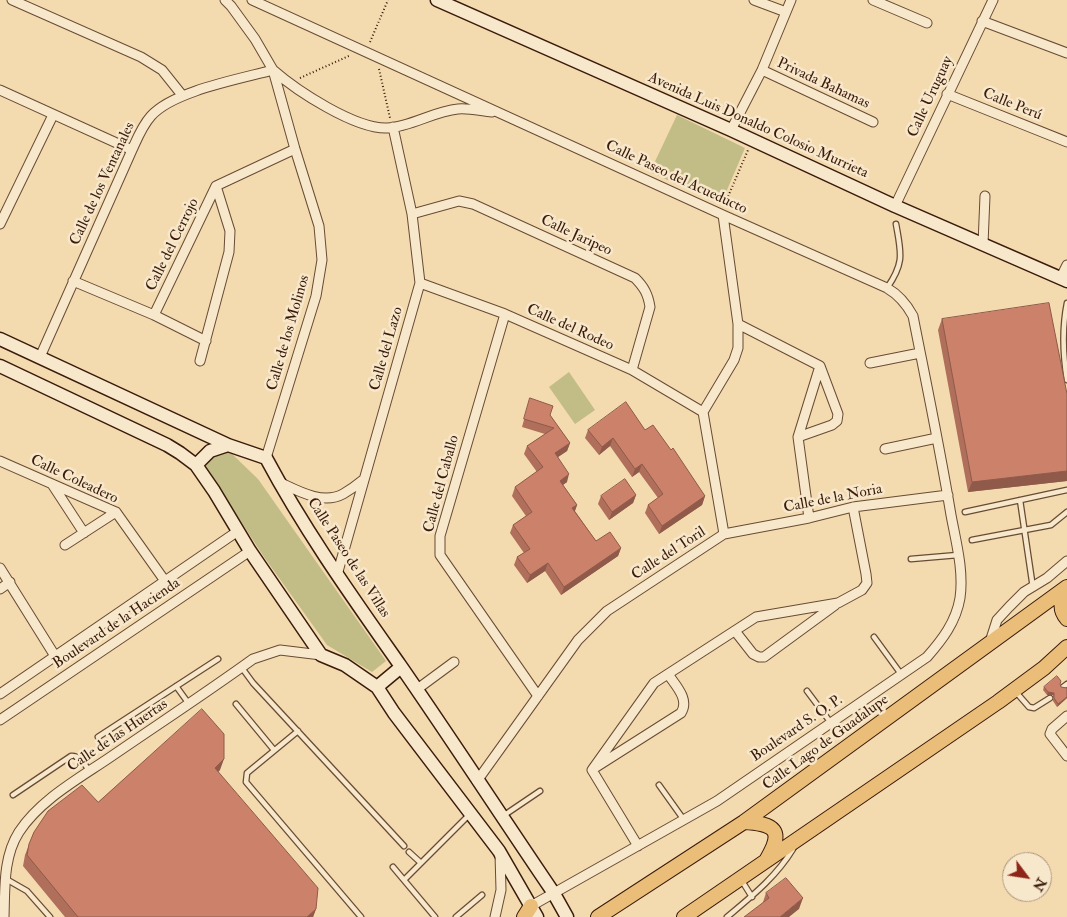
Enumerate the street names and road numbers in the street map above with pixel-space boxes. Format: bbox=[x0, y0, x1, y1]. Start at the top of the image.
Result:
street label: Calle Uruguay bbox=[904, 53, 958, 141]
street label: Privada Bahamas bbox=[774, 55, 872, 113]
street label: Avenida Luis Donaldo Colosio Murrieta bbox=[645, 69, 871, 183]
street label: Calle Perú bbox=[980, 85, 1044, 125]
street label: Calle de los Ventanales bbox=[67, 120, 139, 248]
street label: Calle Paseo del Acueducto bbox=[602, 137, 750, 219]
street label: Calle del Cerrojo bbox=[143, 196, 203, 294]
street label: Calle Jaripeo bbox=[537, 212, 615, 260]
street label: Calle de los Molinos bbox=[264, 273, 314, 393]
street label: Calle del Rodeo bbox=[524, 301, 616, 355]
street label: Calle del Lazo bbox=[366, 305, 408, 393]
street label: Calle del Caballo bbox=[420, 433, 464, 535]
street label: Calle Coleadero bbox=[27, 452, 121, 508]
street label: Calle de la Noria bbox=[782, 481, 884, 517]
street label: Calle Paseo de las Villas bbox=[303, 495, 393, 621]
street label: Calle del Toril bbox=[629, 523, 709, 585]
street label: Boulevard de la Hacienda bbox=[50, 575, 184, 673]
street label: Calle Lago de Guadalupe bbox=[760, 691, 892, 795]
street label: Boulevard S. O. P. bbox=[748, 692, 846, 766]
street label: Calle de las Huertas bbox=[64, 696, 172, 776]

